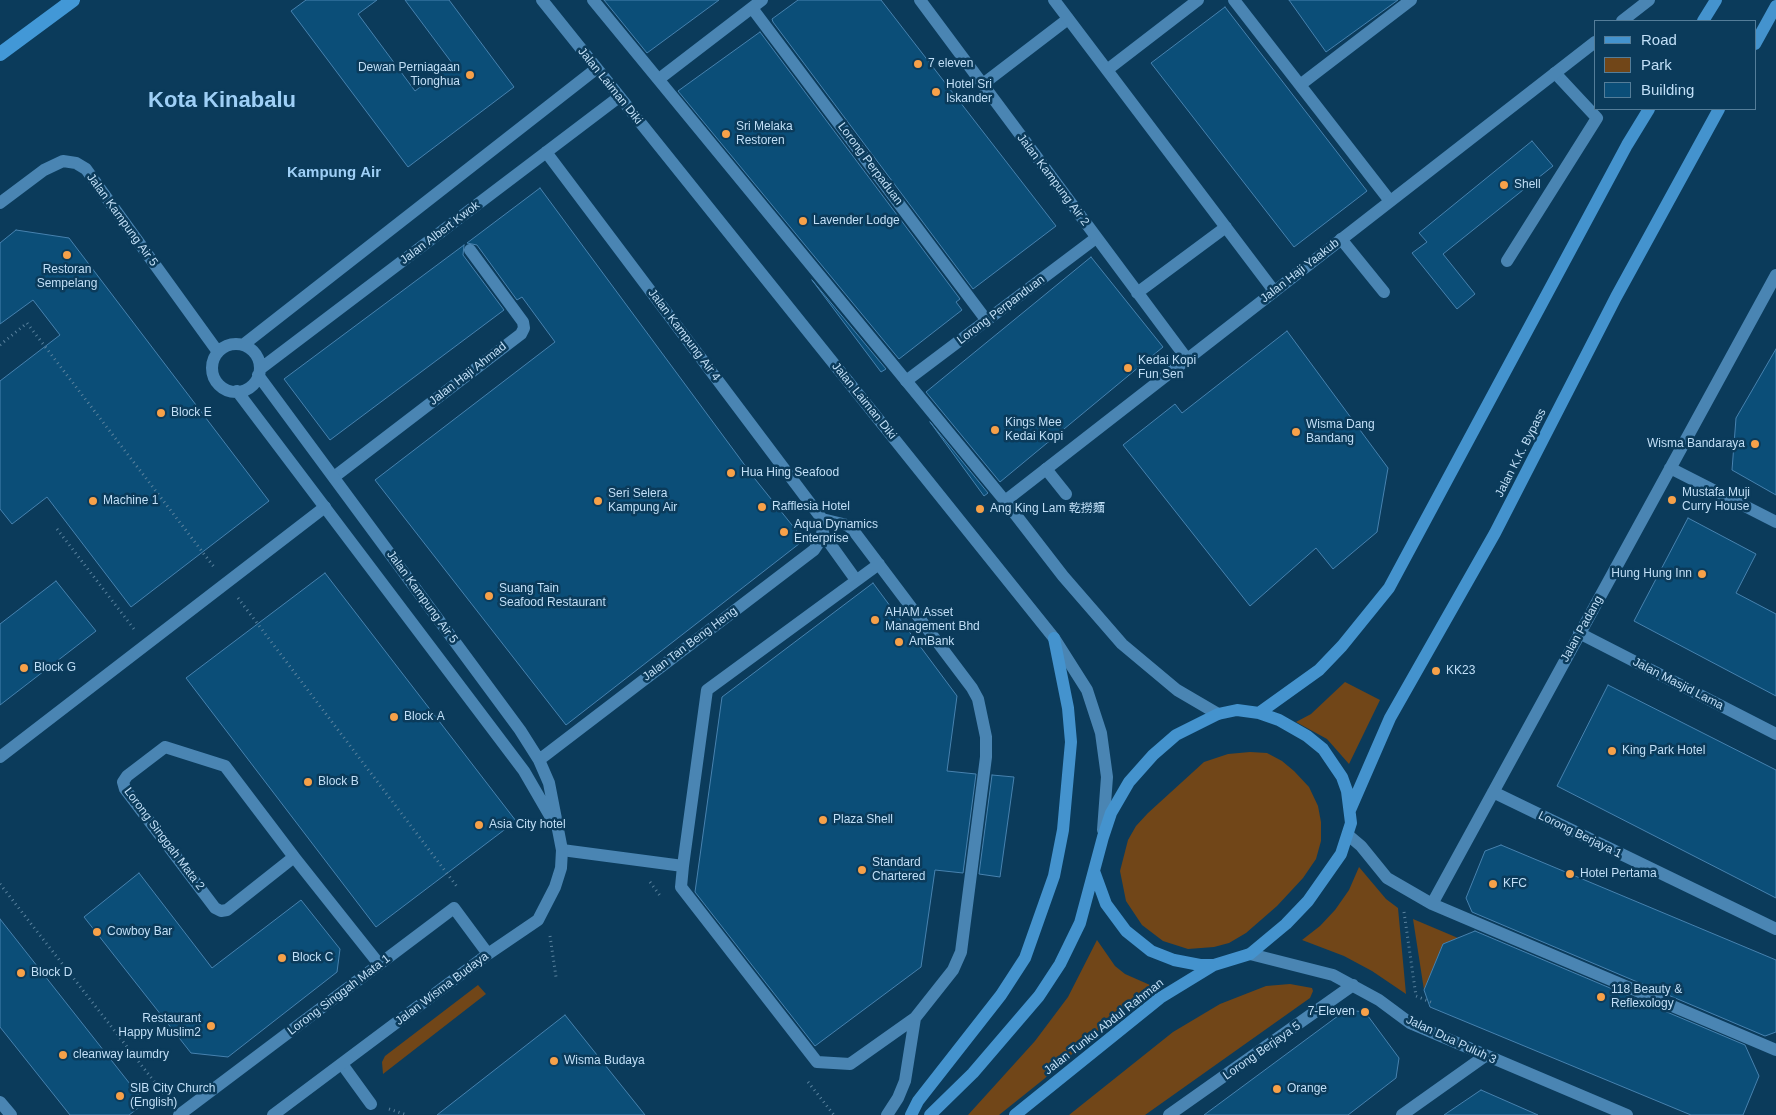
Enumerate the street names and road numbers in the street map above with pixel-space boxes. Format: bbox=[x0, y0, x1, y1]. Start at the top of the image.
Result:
street label: Jalan Laiman Diki bbox=[575, 45, 645, 127]
street label: Lorong Perpaduan bbox=[834, 120, 906, 208]
street label: Jalan Kampung Air 2 bbox=[1014, 131, 1092, 229]
street label: Jalan Kampung Air 5 bbox=[83, 171, 161, 269]
street label: Jalan Albert Kwok bbox=[397, 198, 483, 268]
street label: Jalan Haji Yaakub bbox=[1258, 236, 1342, 306]
street label: Lorong Perpanduan bbox=[954, 272, 1048, 348]
street label: Jalan Kampung Air 4 bbox=[645, 286, 723, 384]
street label: Jalan Haji Ahmad bbox=[427, 339, 509, 409]
street label: Jalan Laiman Diki bbox=[829, 360, 899, 442]
street label: Jalan K.K. Bypass bbox=[1492, 406, 1550, 500]
street label: Jalan Kampung Air 5 bbox=[383, 548, 461, 646]
street label: Jalan Padang bbox=[1558, 593, 1606, 665]
street label: Jalan Tan Beng Heng bbox=[640, 604, 740, 684]
street label: Jalan Masjid Lama bbox=[1630, 655, 1726, 713]
street label: Lorong Singgah Mata 2 bbox=[121, 785, 207, 893]
street label: Lorong Berjaya 1 bbox=[1536, 808, 1624, 862]
street label: Jalan Wisma Budaya bbox=[393, 949, 491, 1029]
street label: Lorong Singgah Mata 1 bbox=[285, 952, 393, 1038]
street label: Jalan Tunku Abdul Rahman bbox=[1041, 976, 1167, 1078]
street label: Jalan Dua Puluh 3 bbox=[1404, 1013, 1498, 1067]
street label: Lorong Berjaya 5 bbox=[1220, 1019, 1304, 1083]

